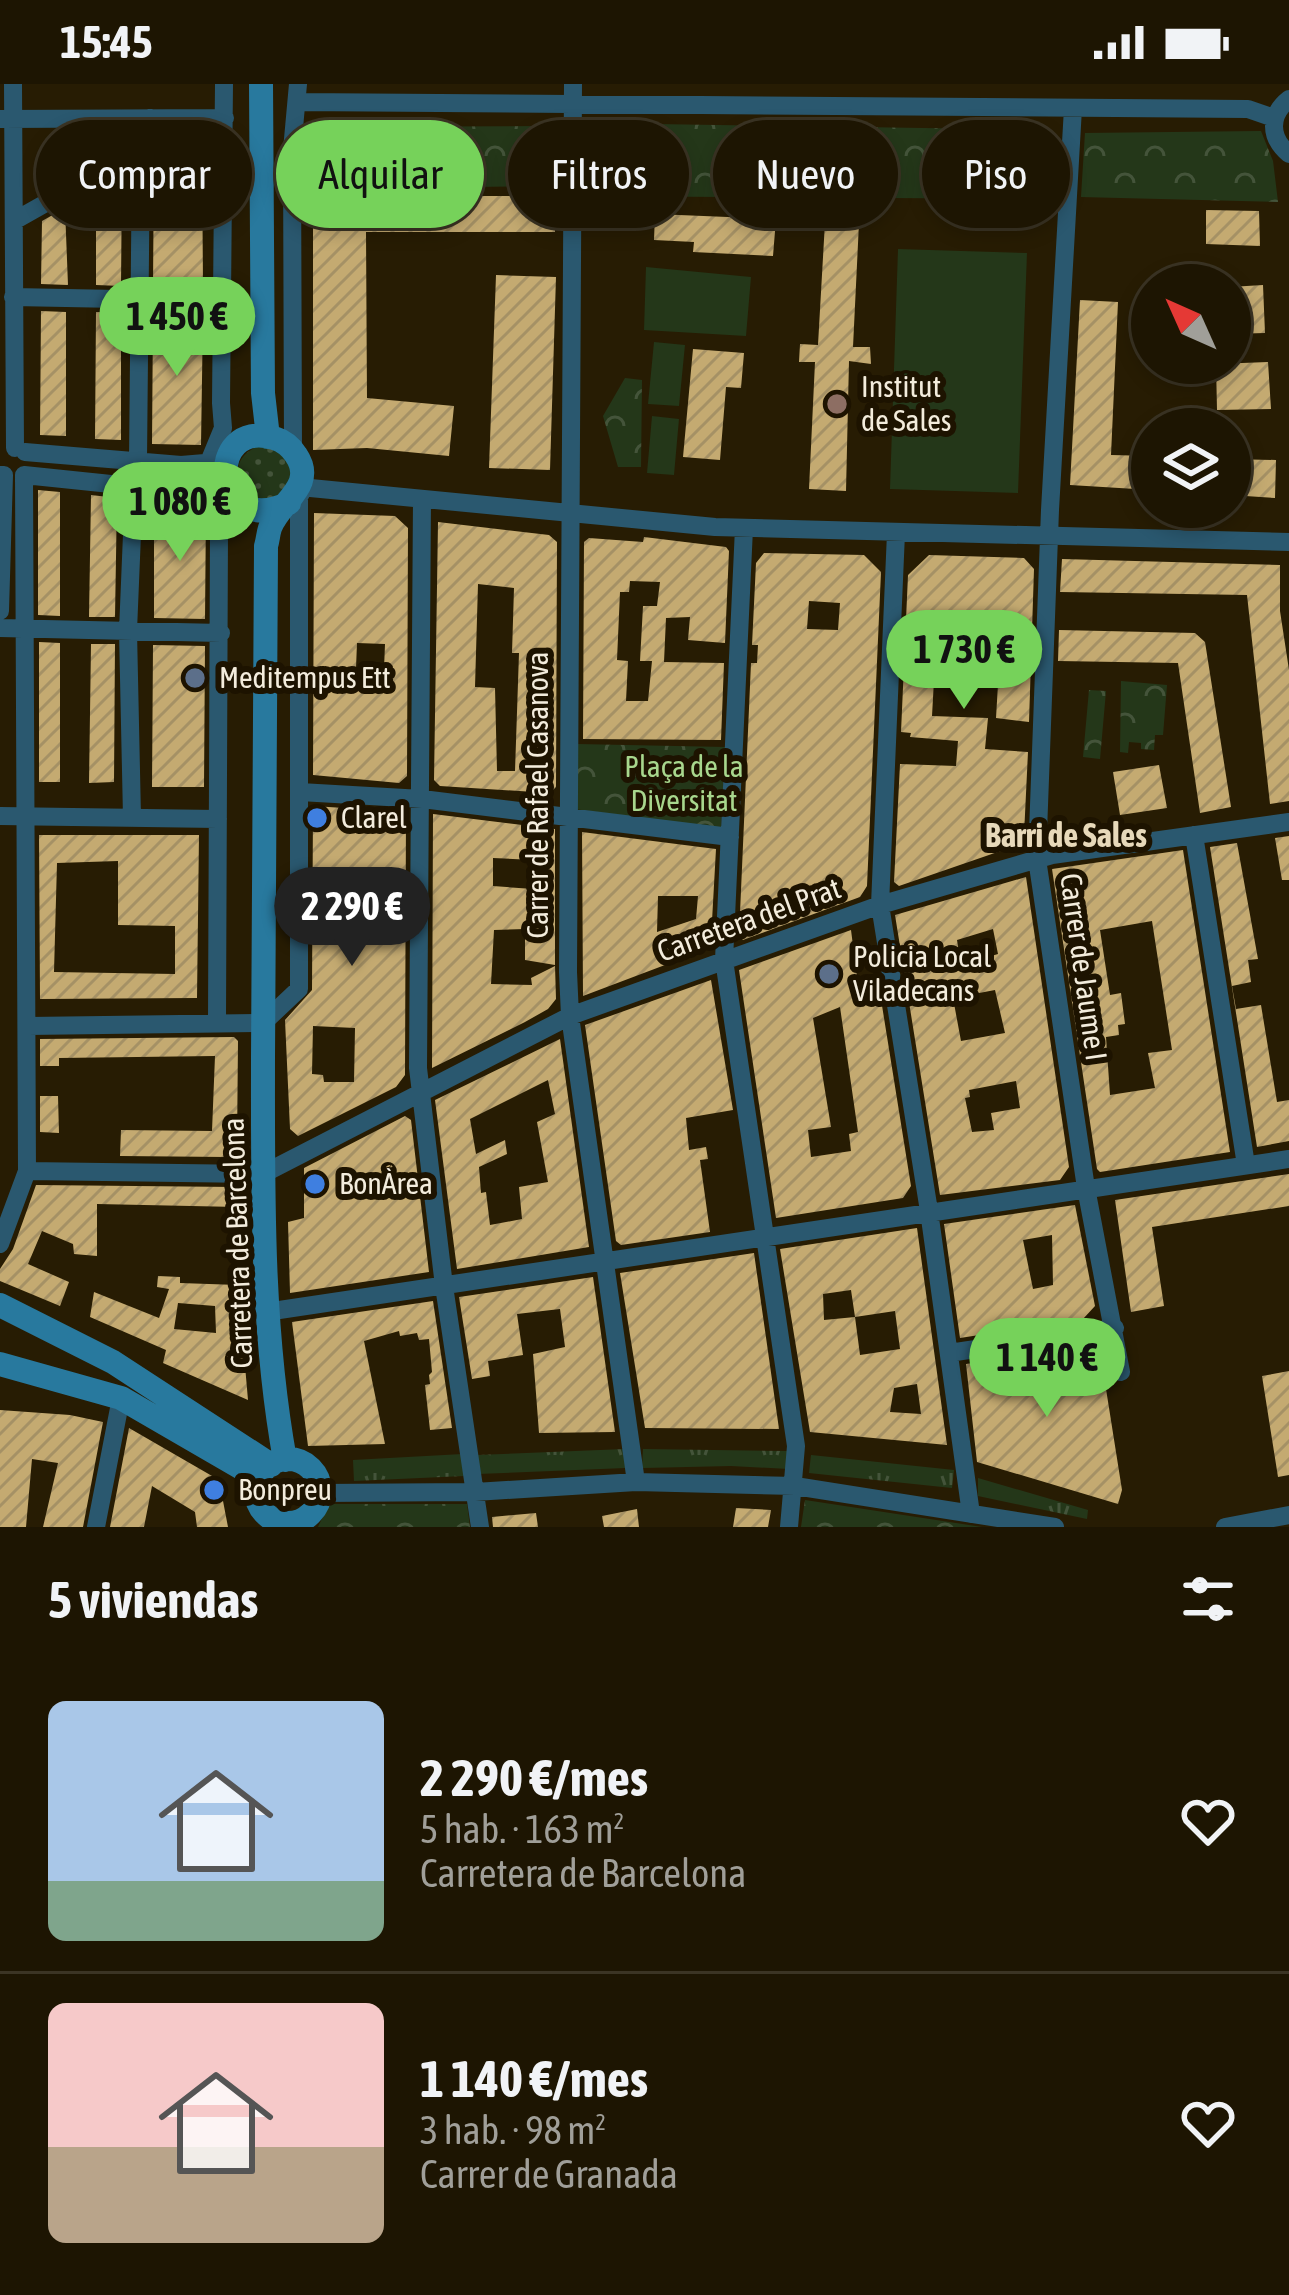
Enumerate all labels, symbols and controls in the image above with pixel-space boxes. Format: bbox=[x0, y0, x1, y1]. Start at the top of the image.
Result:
text: 15:45 bbox=[60, 16, 153, 68]
chip: Comprar bbox=[36, 120, 252, 228]
chip: Alquilar bbox=[276, 120, 484, 228]
chip: Filtros bbox=[508, 120, 689, 228]
chip: Nuevo bbox=[713, 120, 898, 228]
chip: Piso bbox=[922, 120, 1070, 228]
north arrow bbox=[1131, 264, 1251, 384]
map controls bbox=[1131, 264, 1251, 528]
pin: 1 450 € bbox=[66, 277, 288, 379]
text: 1 450 € bbox=[126, 294, 228, 338]
place label: Institut de Sales bbox=[861, 369, 951, 437]
marker: Institut de Sales bbox=[824, 391, 850, 417]
button: layers bbox=[1131, 408, 1251, 528]
pin: 1 080 € bbox=[69, 462, 291, 564]
text: 1 080 € bbox=[129, 479, 231, 523]
pin: 1 730 € bbox=[853, 610, 1075, 712]
text: 1 730 € bbox=[913, 627, 1015, 671]
street label: Carrer de Rafael Casanova bbox=[520, 652, 554, 938]
place label: Meditempus Ett bbox=[219, 660, 391, 694]
marker: Meditempus Ett bbox=[182, 665, 208, 691]
park label: Plaça de la Diversitat bbox=[624, 749, 744, 817]
place label: Clarel bbox=[341, 800, 407, 834]
marker: Clarel bbox=[304, 805, 330, 831]
district label: Barri de Sales bbox=[985, 816, 1147, 854]
pin: 2 290 € bbox=[241, 867, 463, 969]
street label: Carretera del Prat bbox=[652, 870, 845, 968]
street label: Carrer de Jaume I bbox=[1054, 871, 1114, 1063]
text: 2 290 € bbox=[301, 884, 403, 928]
place label: Policia Local Viladecans bbox=[853, 939, 991, 1007]
marker: Policia Local Viladecans bbox=[816, 961, 842, 987]
street label: Carretera de Barcelona bbox=[216, 1117, 258, 1369]
place label: BonÀrea bbox=[339, 1166, 433, 1200]
marker: BonÀrea bbox=[302, 1171, 328, 1197]
pin: 1 140 € bbox=[936, 1318, 1158, 1420]
text: 1 140 € bbox=[996, 1335, 1098, 1379]
place label: Bonpreu bbox=[238, 1472, 332, 1506]
marker: Bonpreu bbox=[201, 1477, 227, 1503]
icon: filters bbox=[1175, 1566, 1241, 1632]
text: 5 viviendas bbox=[48, 1570, 258, 1629]
text: 2 290 €/mes bbox=[420, 1748, 648, 1807]
icon: home bbox=[144, 1749, 288, 1893]
icon: heart bbox=[1175, 1788, 1241, 1854]
text: 5 hab. · 163 m² bbox=[420, 1807, 625, 1851]
text: Carretera de Barcelona bbox=[420, 1851, 746, 1895]
text: 1 140 €/mes bbox=[420, 2049, 648, 2108]
icon: home bbox=[144, 2051, 288, 2195]
icon: heart bbox=[1175, 2090, 1241, 2156]
text: 3 hab. · 98 m² bbox=[420, 2108, 606, 2152]
text: Carrer de Granada bbox=[420, 2152, 678, 2196]

